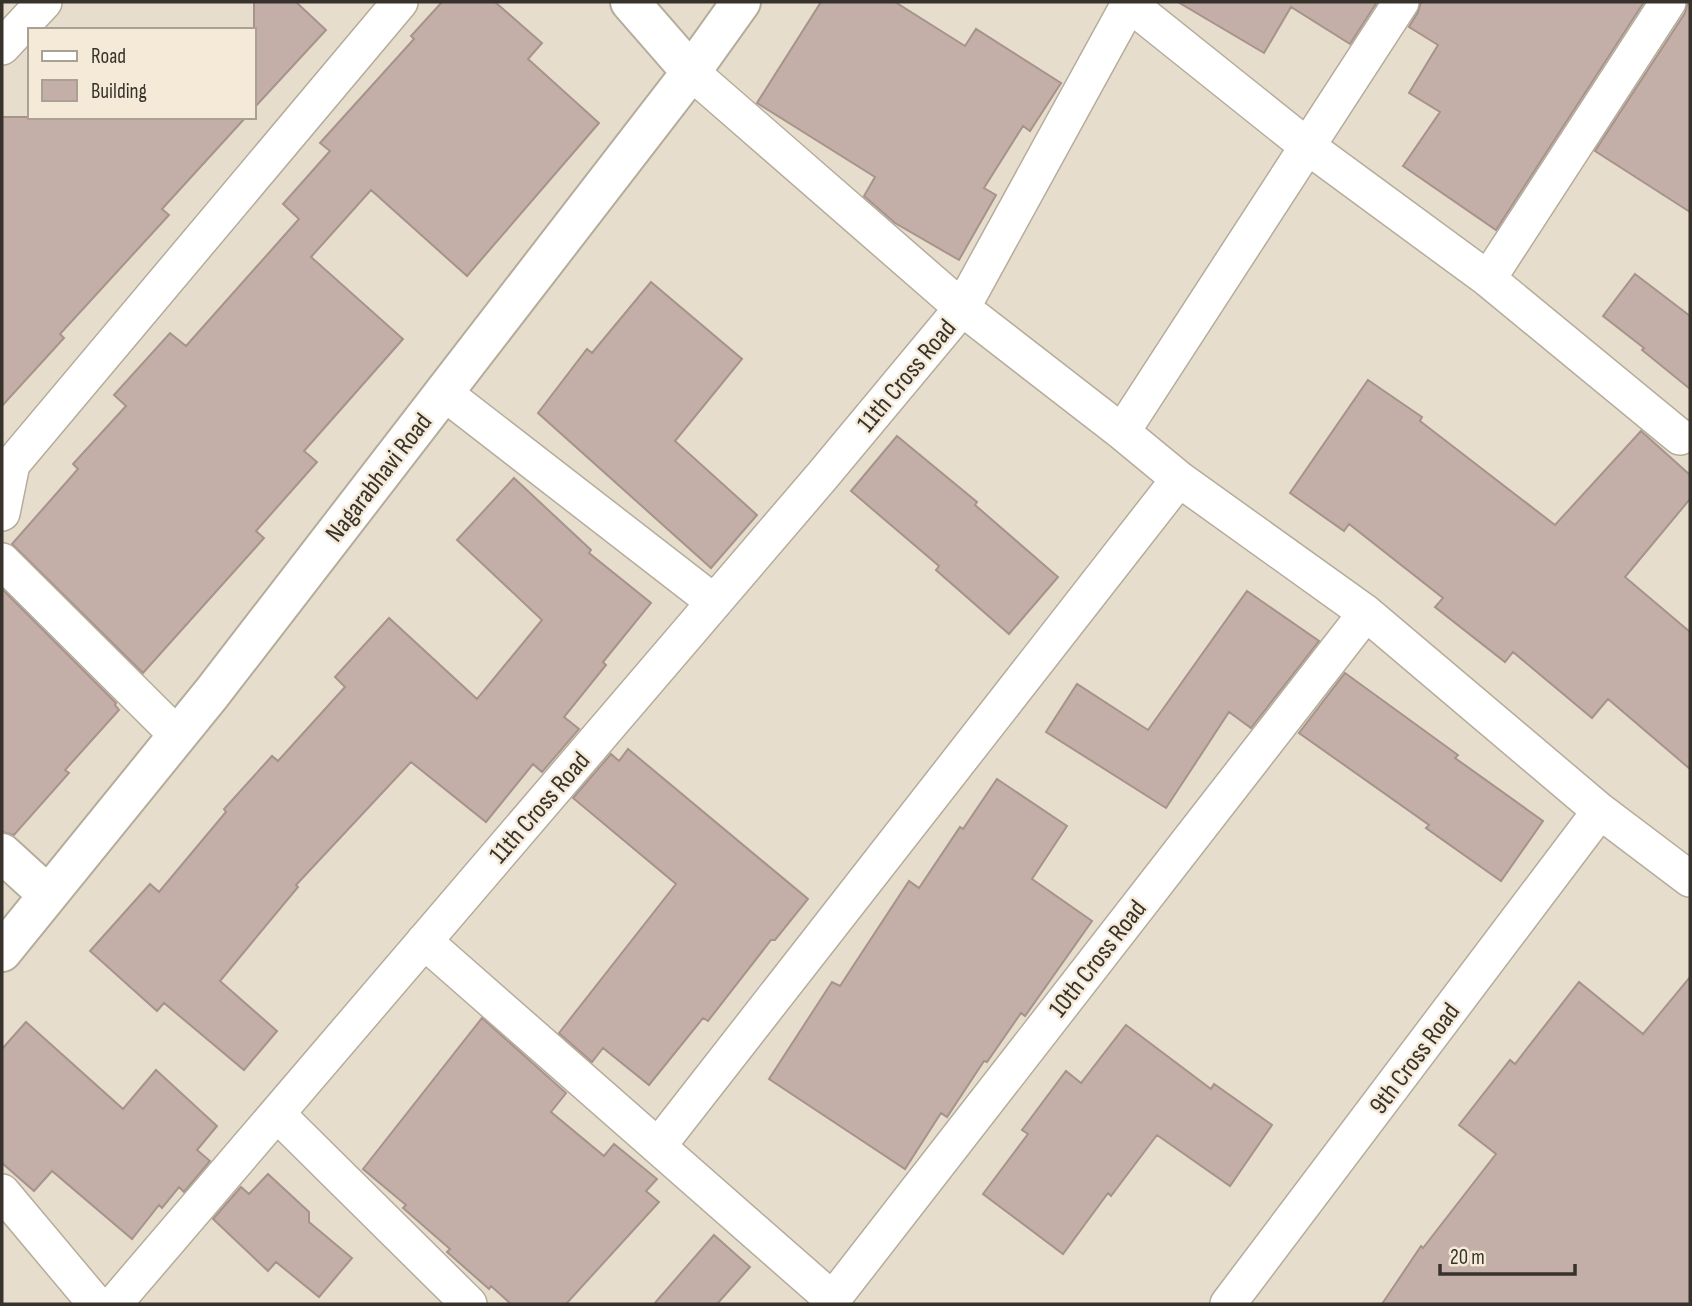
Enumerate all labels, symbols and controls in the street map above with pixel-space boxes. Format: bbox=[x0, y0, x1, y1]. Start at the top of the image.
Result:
legend bbox=[28, 28, 256, 119]
text: Road bbox=[91, 44, 126, 69]
text: Building bbox=[91, 79, 147, 104]
street label: 11th Cross Road bbox=[851, 313, 963, 439]
street label: Nagarabhavi Road bbox=[319, 408, 439, 548]
street label: 11th Cross Road bbox=[483, 746, 597, 870]
street label: 10th Cross Road bbox=[1043, 894, 1154, 1024]
street label: 9th Cross Road bbox=[1363, 997, 1467, 1121]
scale bar bbox=[1440, 1232, 1575, 1276]
text: 20 m bbox=[1450, 1245, 1485, 1270]

